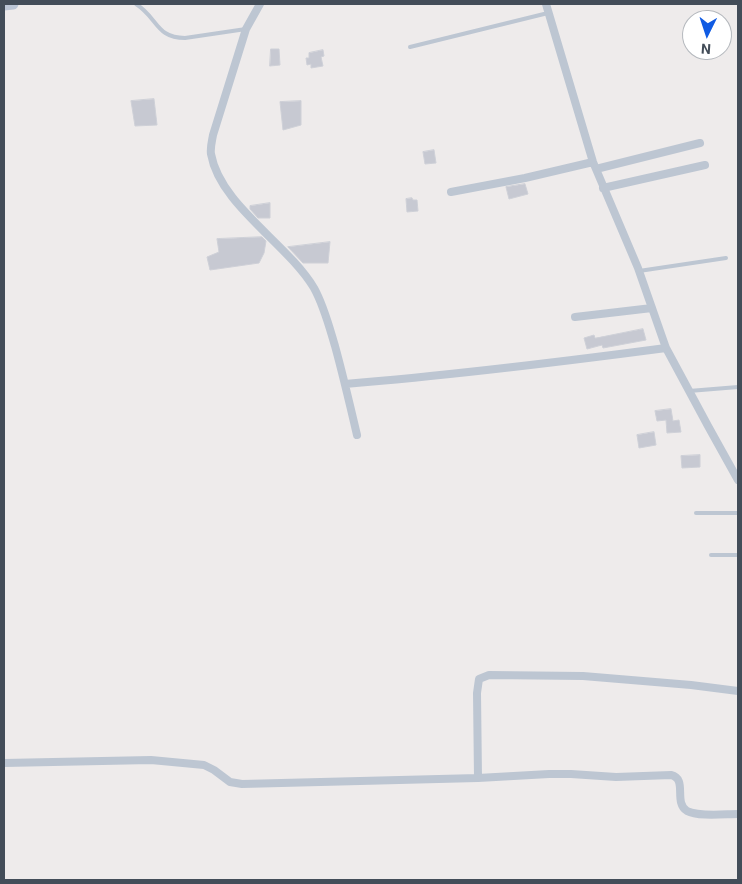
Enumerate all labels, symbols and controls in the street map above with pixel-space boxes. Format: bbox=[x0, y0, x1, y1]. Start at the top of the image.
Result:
north arrow bbox=[682, 10, 732, 60]
text: N bbox=[701, 41, 712, 57]

